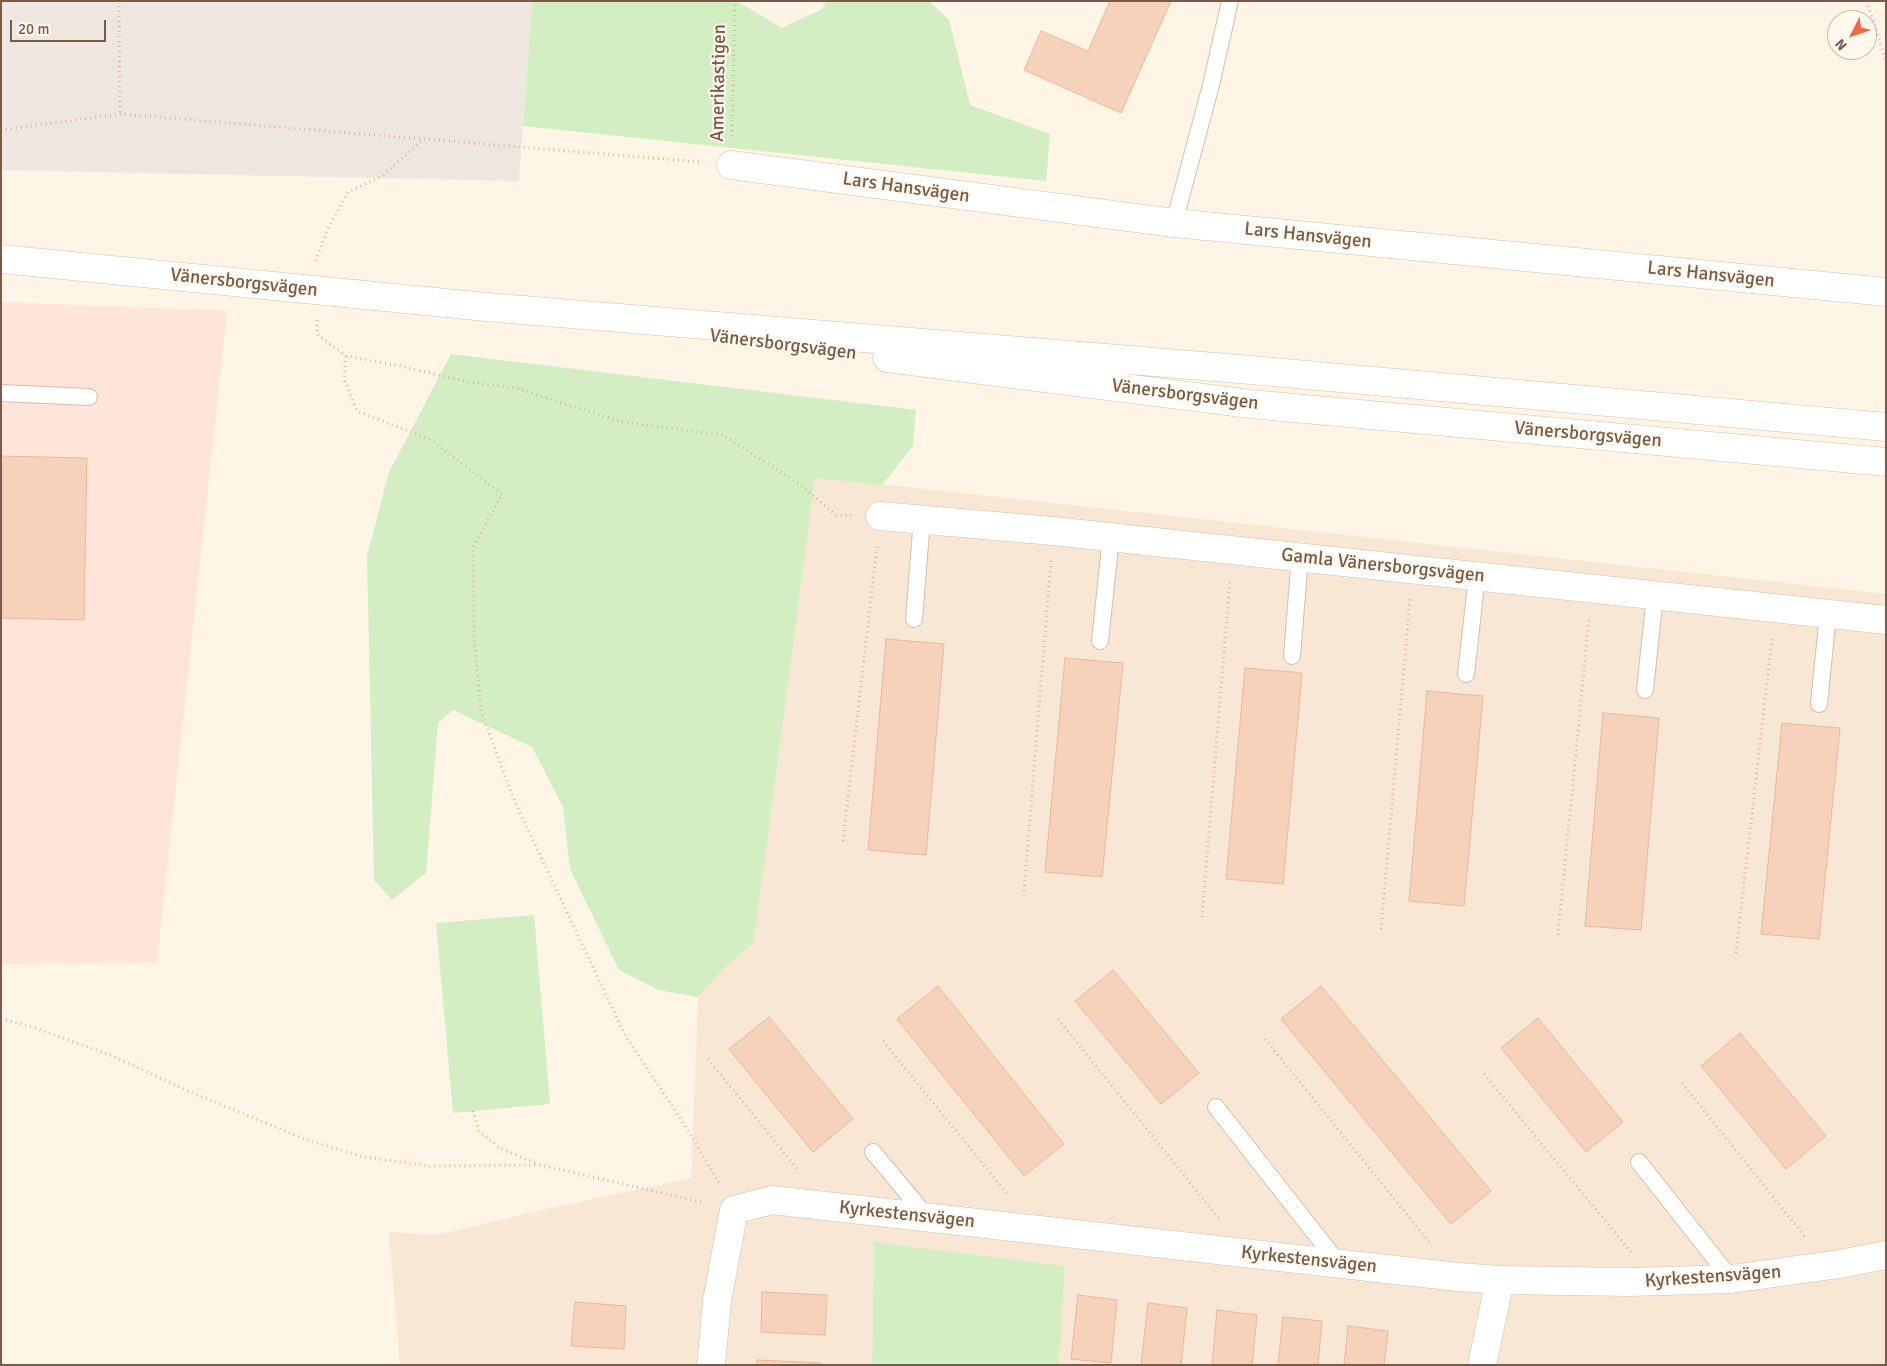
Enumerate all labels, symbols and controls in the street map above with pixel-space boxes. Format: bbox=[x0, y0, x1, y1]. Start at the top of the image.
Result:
scale bar bbox=[12, 10, 109, 42]
north arrow bbox=[1827, 10, 1877, 60]
text: 20 m bbox=[18, 20, 49, 38]
street label: Amerikastigen bbox=[707, 24, 731, 142]
text: N bbox=[1831, 35, 1851, 54]
street label: Lars Hansvägen bbox=[841, 168, 971, 208]
street label: Lars Hansvägen bbox=[1243, 218, 1373, 254]
street label: Lars Hansvägen bbox=[1646, 257, 1776, 293]
street label: Vänersborgsvägen bbox=[169, 264, 319, 302]
street label: Vänersborgsvägen bbox=[708, 325, 858, 365]
street label: Vänersborgsvägen bbox=[1110, 375, 1260, 415]
street label: Vänersborgsvägen bbox=[1513, 417, 1663, 453]
street label: Gamla Vänersborgsvägen bbox=[1280, 544, 1486, 588]
street label: Kyrkestensvägen bbox=[838, 1197, 976, 1233]
street label: Kyrkestensvägen bbox=[1240, 1242, 1378, 1278]
street label: Kyrkestensvägen bbox=[1644, 1261, 1782, 1293]

